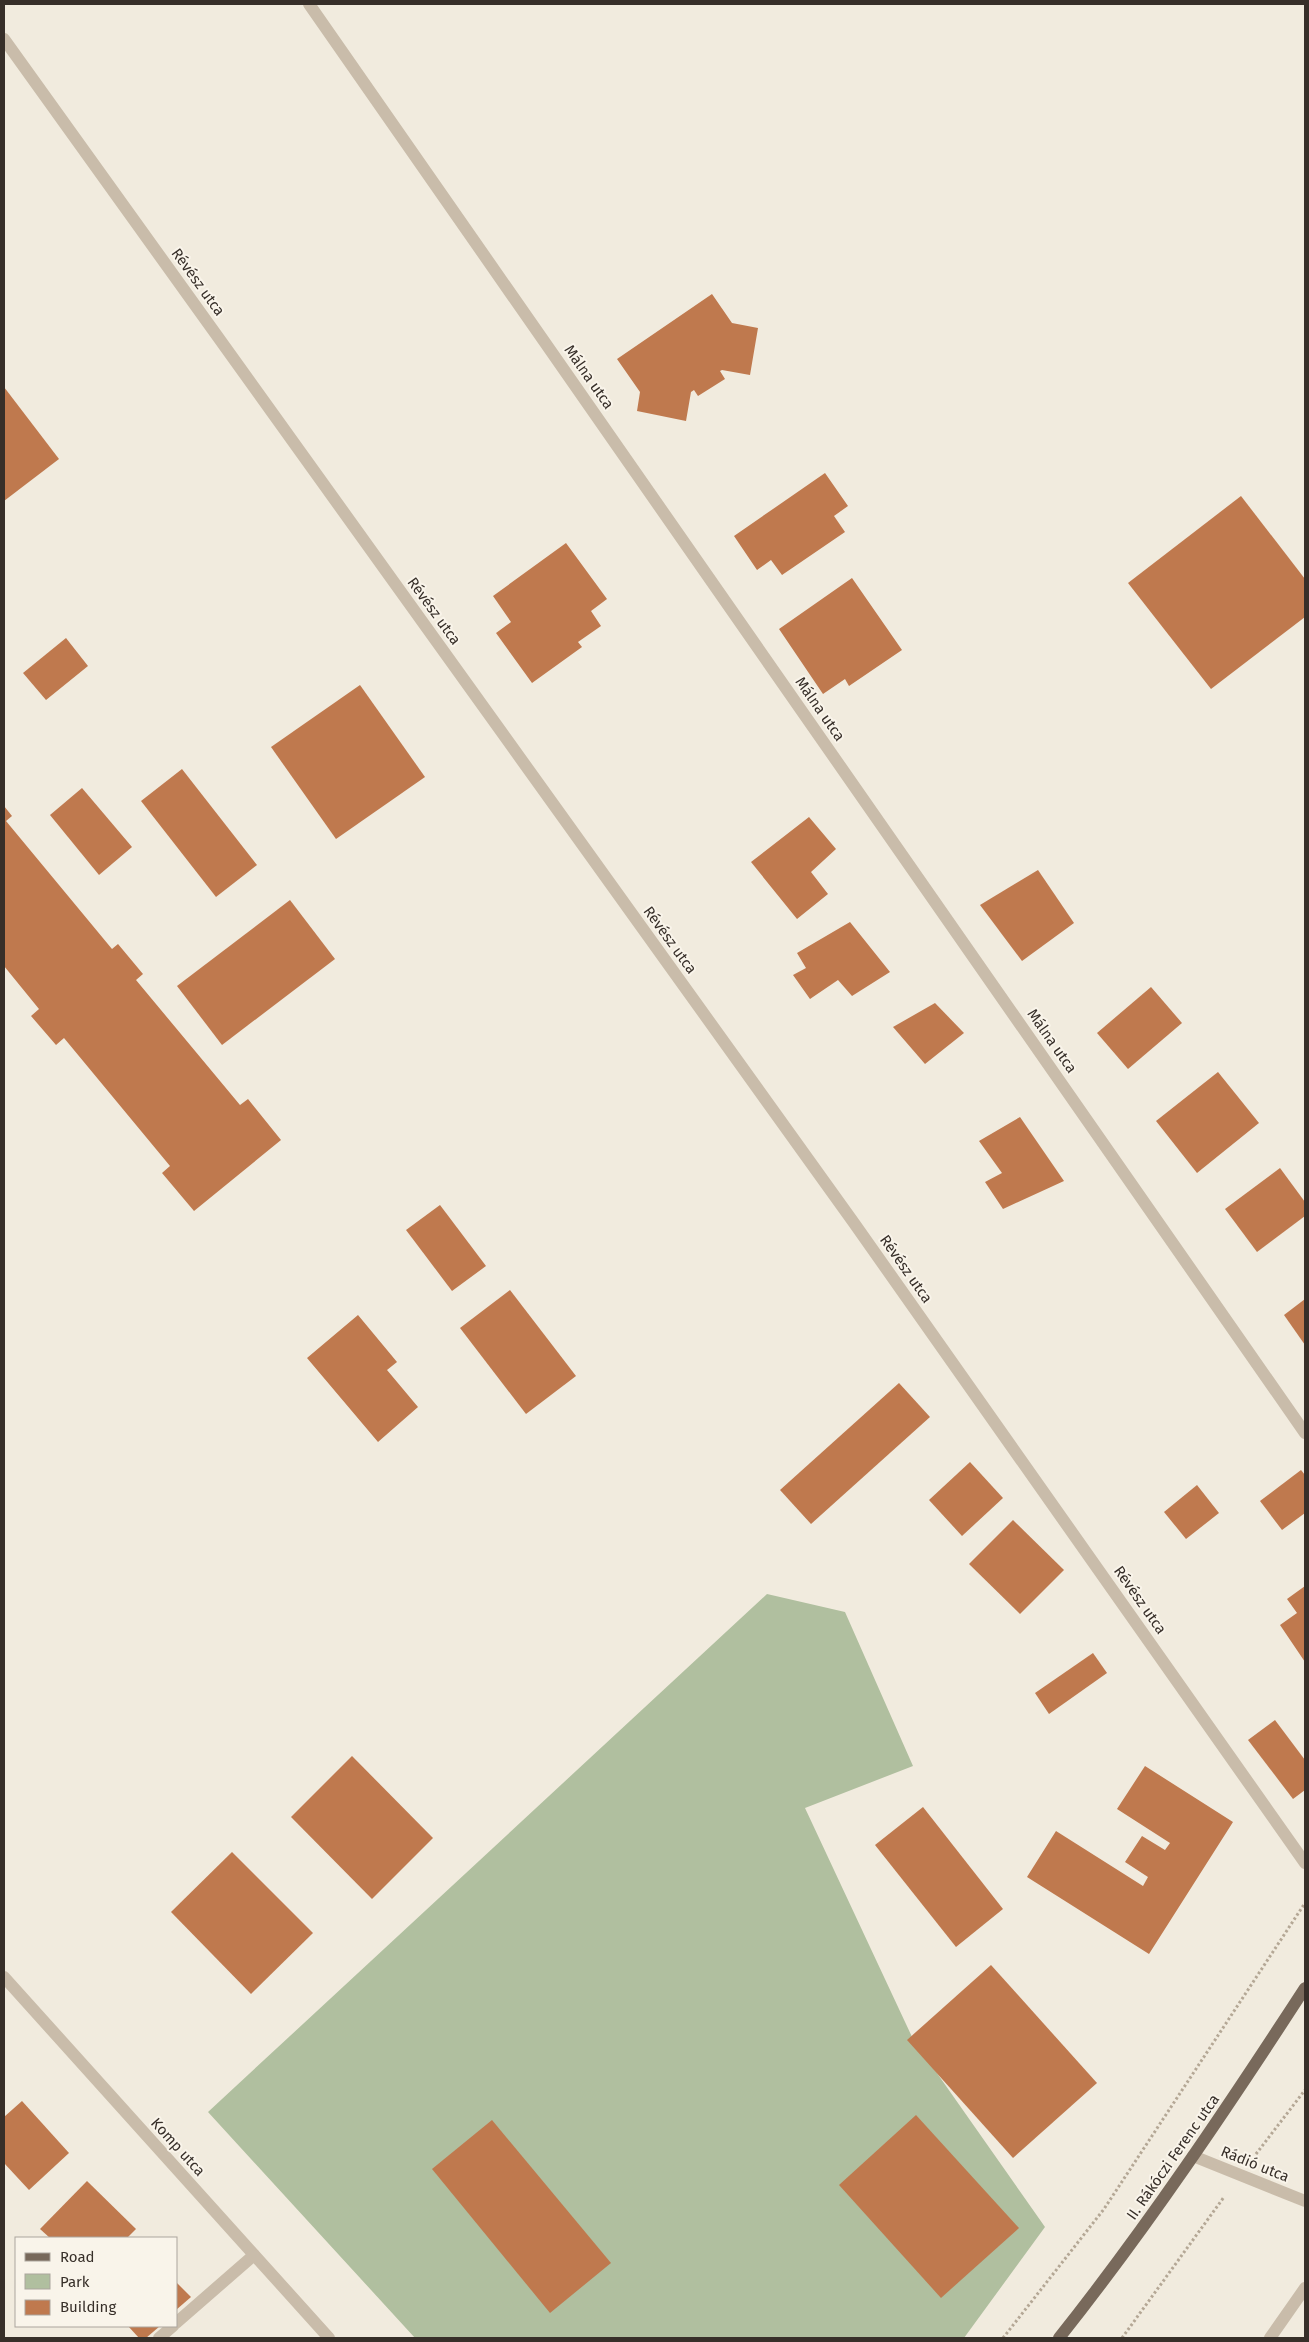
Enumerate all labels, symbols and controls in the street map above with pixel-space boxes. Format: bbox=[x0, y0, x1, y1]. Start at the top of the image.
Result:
street label: Révész utca bbox=[167, 245, 229, 319]
street label: Málna utca bbox=[560, 341, 618, 413]
street label: Révész utca bbox=[403, 574, 465, 648]
street label: Málna utca bbox=[791, 673, 849, 745]
street label: Révész utca bbox=[639, 903, 701, 977]
street label: Málna utca bbox=[1023, 1005, 1081, 1077]
street label: Révész utca bbox=[876, 1231, 936, 1307]
street label: Révész utca bbox=[1110, 1562, 1170, 1638]
street label: II. Rákóczi Ferenc utca bbox=[1123, 2091, 1223, 2223]
street label: Komp utca bbox=[147, 2114, 209, 2180]
street label: Rádió utca bbox=[1218, 2142, 1292, 2186]
legend bbox=[15, 2237, 178, 2327]
text: Road bbox=[60, 2248, 95, 2266]
text: Park bbox=[60, 2273, 90, 2291]
text: Building bbox=[60, 2298, 116, 2316]

